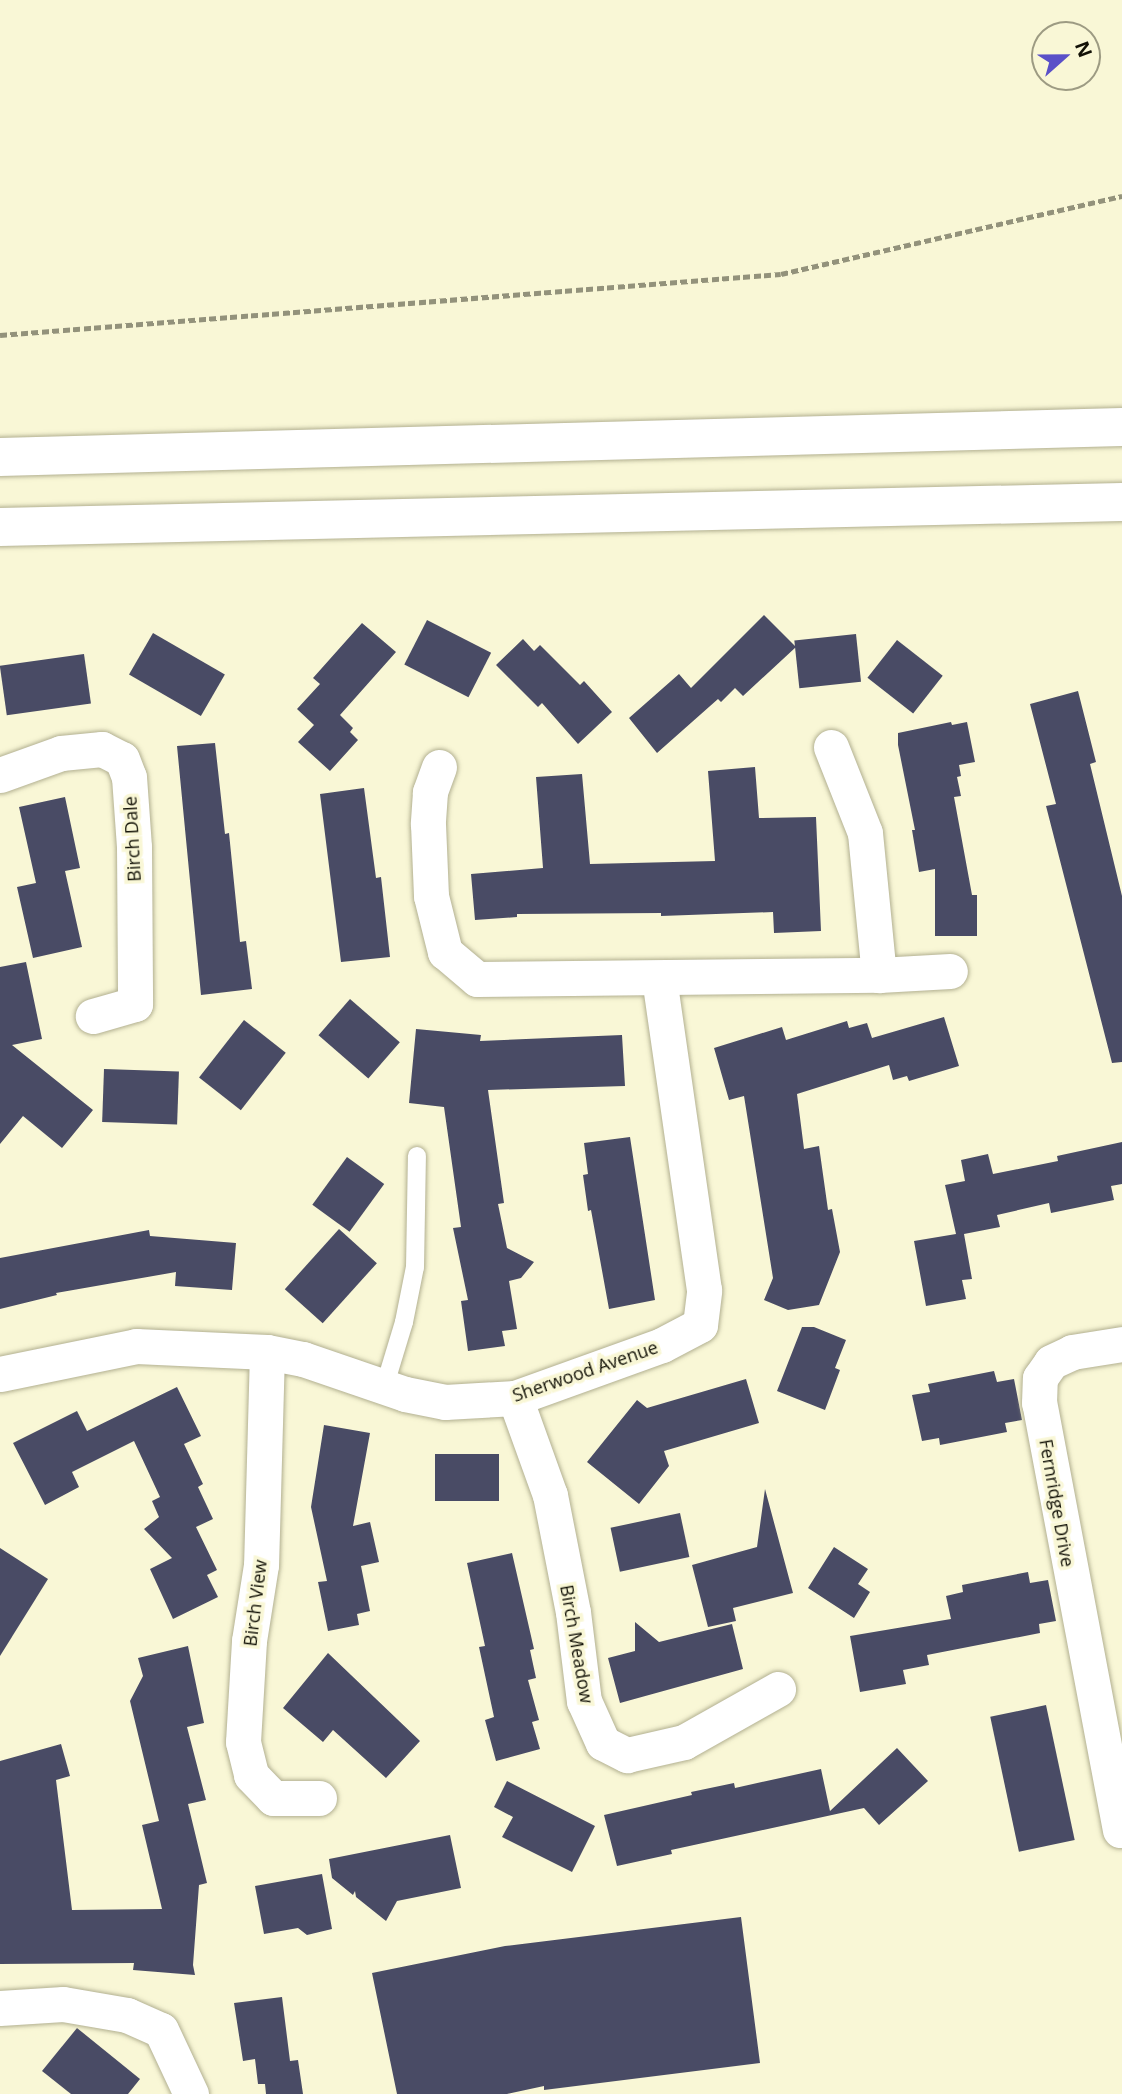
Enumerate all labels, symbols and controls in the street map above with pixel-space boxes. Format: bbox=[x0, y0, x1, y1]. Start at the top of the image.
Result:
north arrow bbox=[1031, 21, 1101, 91]
text: N bbox=[1069, 37, 1099, 61]
street label: Birch Dale bbox=[119, 796, 145, 882]
street label: Sherwood Avenue bbox=[509, 1336, 661, 1406]
street label: Fernridge Drive bbox=[1035, 1437, 1079, 1569]
street label: Birch View bbox=[239, 1558, 271, 1648]
street label: Birch Meadow bbox=[556, 1583, 598, 1705]

